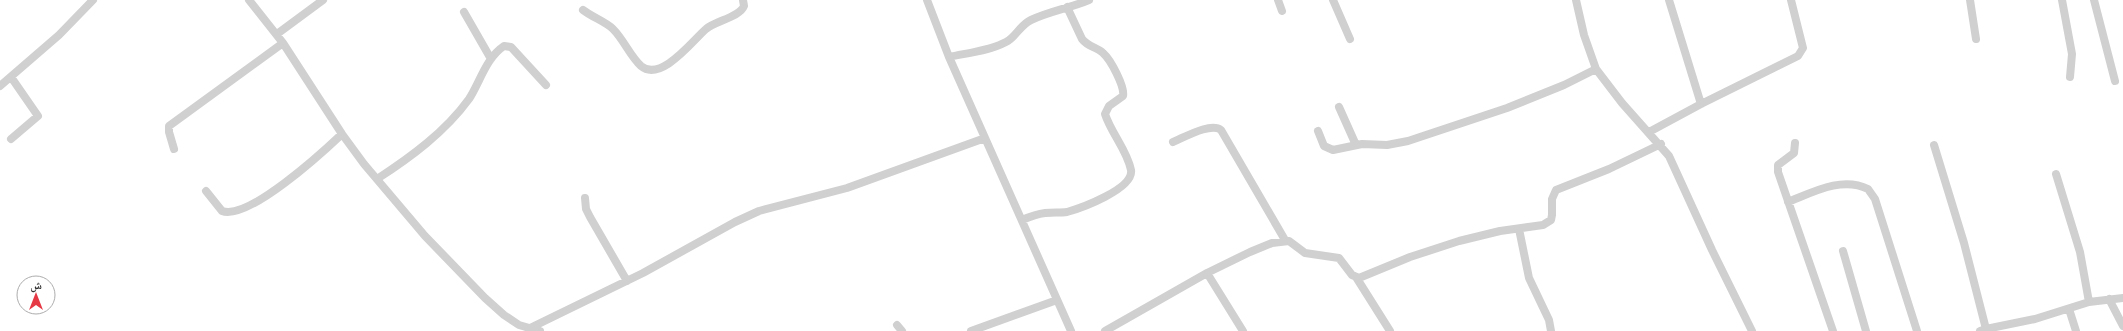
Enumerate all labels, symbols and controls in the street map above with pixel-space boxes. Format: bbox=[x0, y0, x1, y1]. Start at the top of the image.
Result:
north arrow bbox=[16, 275, 56, 315]
text: ش bbox=[30, 278, 42, 293]

